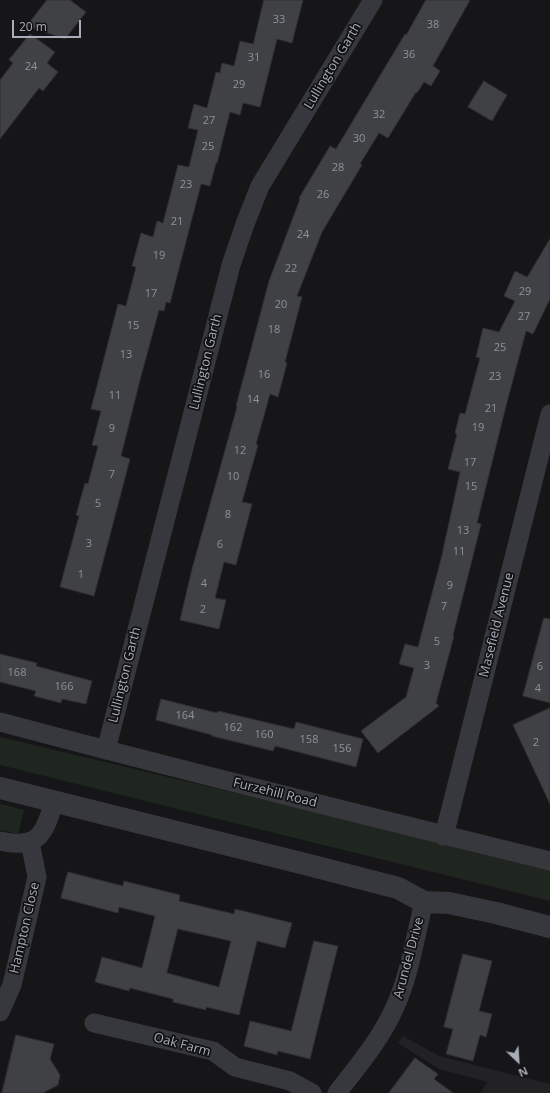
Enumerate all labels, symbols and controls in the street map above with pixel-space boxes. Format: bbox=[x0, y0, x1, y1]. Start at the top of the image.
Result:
scale bar bbox=[14, 12, 83, 38]
house number: 33 bbox=[273, 13, 285, 27]
text: 20 m bbox=[19, 18, 47, 35]
house number: 38 bbox=[427, 18, 439, 32]
street label: Lullington Garth bbox=[301, 20, 365, 112]
house number: 36 bbox=[403, 48, 415, 62]
house number: 31 bbox=[248, 51, 260, 65]
house number: 24 bbox=[25, 60, 37, 74]
house number: 29 bbox=[233, 78, 245, 92]
house number: 32 bbox=[373, 108, 385, 122]
house number: 27 bbox=[203, 114, 215, 128]
house number: 30 bbox=[353, 132, 365, 146]
house number: 25 bbox=[202, 140, 214, 154]
house number: 28 bbox=[332, 161, 344, 175]
house number: 23 bbox=[180, 178, 192, 192]
house number: 26 bbox=[317, 188, 329, 202]
house number: 21 bbox=[171, 215, 183, 229]
house number: 24 bbox=[297, 228, 309, 242]
house number: 19 bbox=[153, 249, 165, 263]
house number: 22 bbox=[285, 262, 297, 276]
house number: 29 bbox=[519, 285, 531, 299]
house number: 17 bbox=[145, 287, 157, 301]
house number: 20 bbox=[275, 298, 287, 312]
house number: 27 bbox=[518, 310, 530, 324]
street label: Lullington Garth bbox=[187, 313, 225, 411]
house number: 15 bbox=[127, 319, 139, 333]
house number: 18 bbox=[268, 323, 280, 337]
house number: 25 bbox=[494, 341, 506, 355]
house number: 13 bbox=[120, 348, 132, 362]
house number: 16 bbox=[258, 368, 270, 382]
house number: 23 bbox=[489, 370, 501, 384]
house number: 11 bbox=[109, 389, 121, 403]
house number: 14 bbox=[247, 393, 259, 407]
house number: 21 bbox=[485, 402, 497, 416]
house number: 19 bbox=[472, 421, 484, 435]
house number: 9 bbox=[109, 422, 115, 436]
house number: 12 bbox=[234, 444, 246, 458]
house number: 17 bbox=[464, 456, 476, 470]
house number: 7 bbox=[109, 468, 115, 482]
house number: 10 bbox=[227, 470, 239, 484]
house number: 15 bbox=[465, 480, 477, 494]
house number: 5 bbox=[95, 497, 101, 511]
house number: 8 bbox=[225, 508, 231, 522]
house number: 13 bbox=[457, 524, 469, 538]
house number: 3 bbox=[86, 537, 92, 551]
house number: 6 bbox=[217, 538, 223, 552]
house number: 11 bbox=[453, 545, 465, 559]
house number: 1 bbox=[78, 568, 84, 582]
street label: Masefield Avenue bbox=[476, 571, 518, 679]
house number: 4 bbox=[201, 577, 207, 591]
house number: 9 bbox=[447, 579, 453, 593]
house number: 7 bbox=[441, 600, 447, 614]
house number: 2 bbox=[200, 603, 206, 617]
street label: Lullington Garth bbox=[106, 626, 144, 724]
house number: 5 bbox=[434, 635, 440, 649]
house number: 3 bbox=[424, 659, 430, 673]
house number: 6 bbox=[537, 660, 543, 674]
house number: 168 bbox=[8, 666, 26, 680]
house number: 166 bbox=[55, 680, 73, 694]
house number: 4 bbox=[535, 682, 541, 696]
house number: 164 bbox=[176, 709, 194, 723]
house number: 162 bbox=[224, 721, 242, 735]
house number: 160 bbox=[255, 728, 273, 742]
house number: 158 bbox=[300, 733, 318, 747]
house number: 2 bbox=[533, 736, 539, 750]
house number: 156 bbox=[333, 742, 351, 756]
street label: Furzehill Road bbox=[232, 775, 318, 811]
street label: Hampton Close bbox=[7, 881, 43, 975]
street label: Arundel Drive bbox=[391, 916, 427, 1000]
street label: Oak Farm bbox=[152, 1030, 212, 1060]
north arrow bbox=[498, 1041, 538, 1081]
text: N bbox=[516, 1064, 531, 1081]

